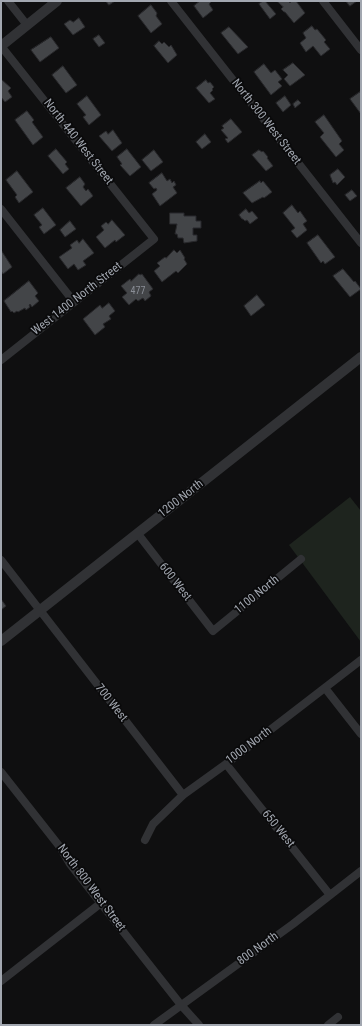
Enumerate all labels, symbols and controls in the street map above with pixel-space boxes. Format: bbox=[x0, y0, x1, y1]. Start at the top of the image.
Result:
street label: North 300 West Street bbox=[228, 76, 304, 168]
street label: North 440 West Street bbox=[40, 96, 116, 188]
street label: West 1400 North Street bbox=[29, 259, 125, 339]
house number: 477 bbox=[131, 285, 145, 297]
street label: 1200 North bbox=[156, 477, 206, 521]
street label: 600 West bbox=[156, 560, 194, 604]
street label: 1100 North bbox=[232, 573, 282, 617]
street label: 700 West bbox=[92, 681, 130, 725]
street label: 1000 North bbox=[223, 724, 275, 768]
street label: 650 West bbox=[259, 807, 297, 851]
street label: North 800 West Street bbox=[54, 842, 128, 934]
street label: 800 North bbox=[235, 929, 281, 969]

